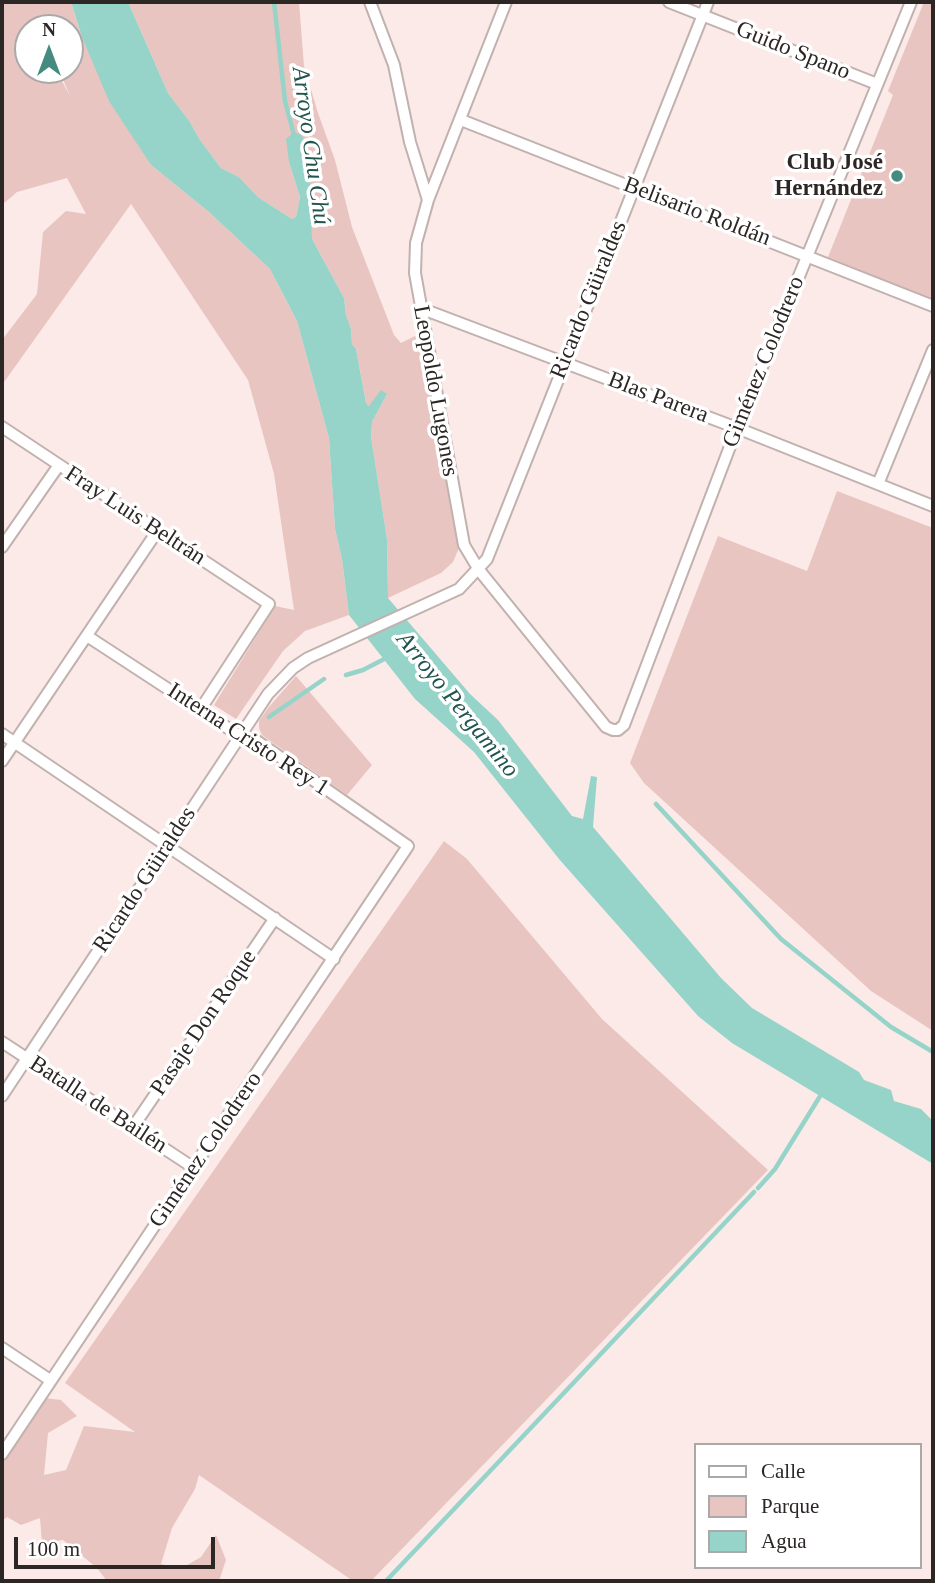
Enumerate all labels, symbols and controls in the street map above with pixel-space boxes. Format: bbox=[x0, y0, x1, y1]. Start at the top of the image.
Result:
north arrow bbox=[14, 14, 84, 84]
street label: Guido Spano bbox=[732, 16, 854, 86]
text: N bbox=[42, 19, 56, 40]
water label: Arroyo Chu Chú bbox=[285, 65, 335, 227]
place label: Club José Hernández bbox=[774, 149, 883, 203]
marker: Club José Hernández bbox=[889, 168, 905, 184]
street label: Belisario Roldán bbox=[620, 171, 774, 253]
street label: Ricardo Güiraldes bbox=[545, 217, 633, 383]
street label: Giménez Colodrero bbox=[717, 272, 811, 452]
street label: Leopoldo Lugones bbox=[406, 303, 464, 479]
street label: Blas Parera bbox=[604, 366, 712, 430]
street label: Fray Luis Beltrán bbox=[59, 460, 211, 572]
water label: Arroyo Pergamino bbox=[390, 626, 524, 784]
street label: Interna Cristo Rey 1 bbox=[162, 677, 334, 803]
street label: Ricardo Güiraldes bbox=[88, 802, 202, 958]
street label: Pasaje Don Roque bbox=[145, 945, 263, 1101]
street label: Batalla de Bailén bbox=[24, 1050, 172, 1160]
street label: Giménez Colodrero bbox=[144, 1067, 268, 1233]
legend bbox=[694, 1443, 921, 1569]
text: Calle bbox=[761, 1459, 805, 1483]
text: Parque bbox=[761, 1494, 819, 1518]
scale bar bbox=[18, 1524, 219, 1568]
text: Agua bbox=[761, 1529, 807, 1553]
text: 100 m bbox=[27, 1537, 80, 1561]

